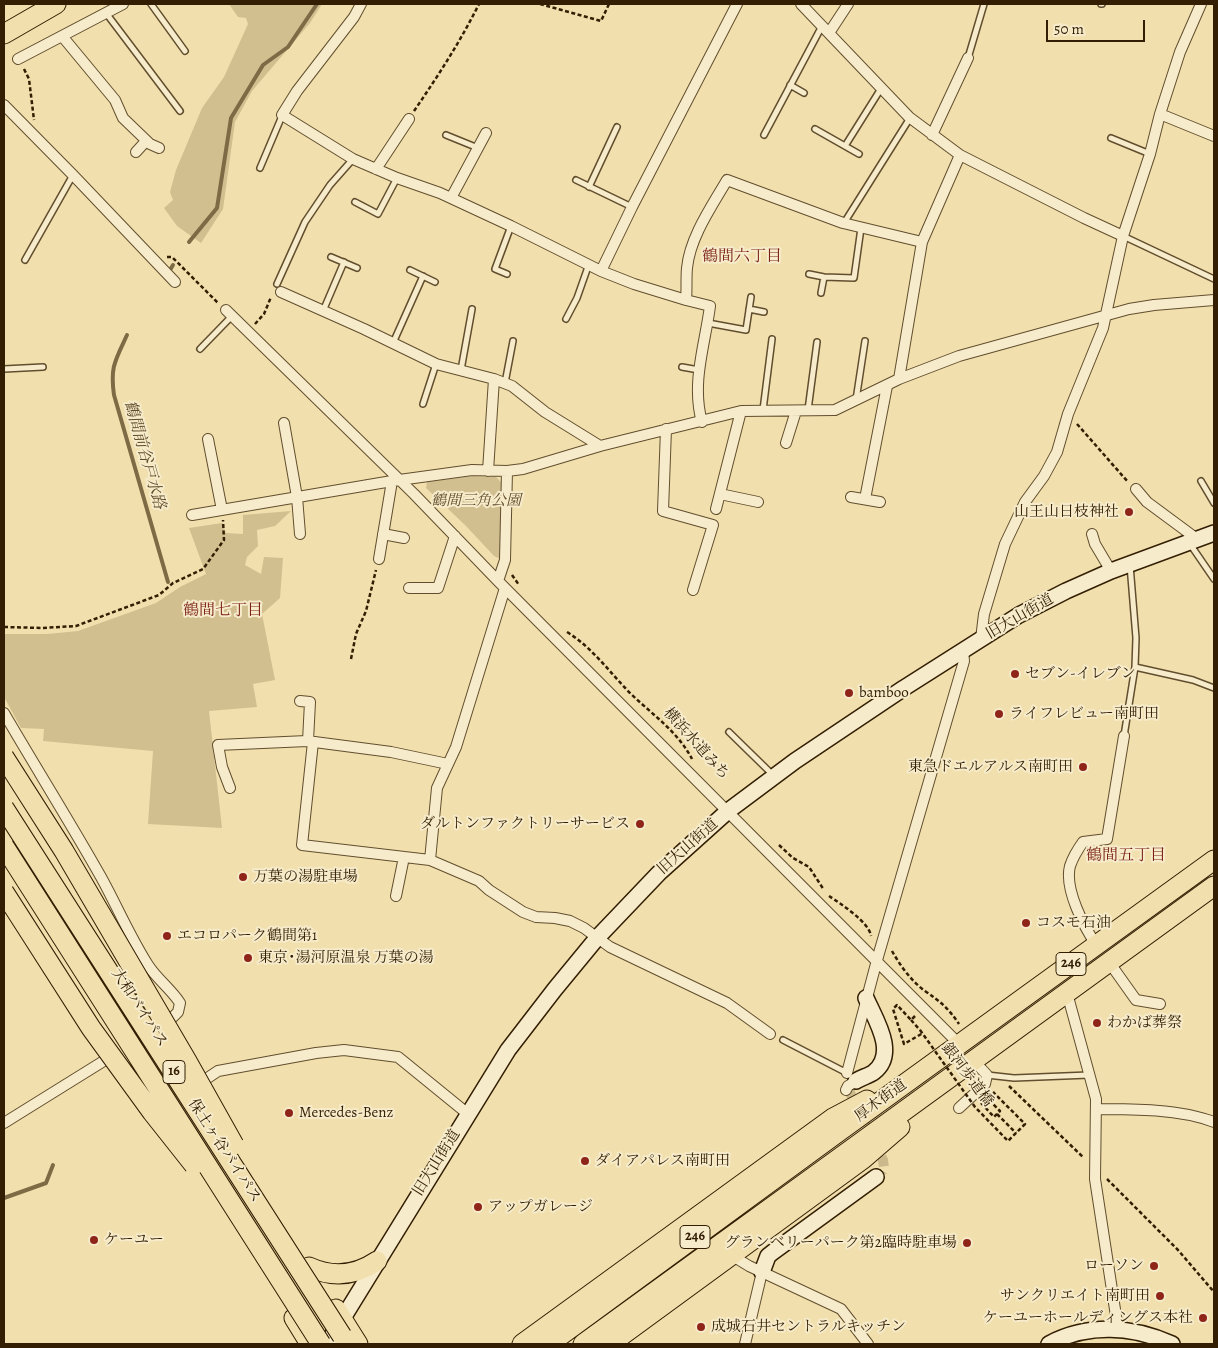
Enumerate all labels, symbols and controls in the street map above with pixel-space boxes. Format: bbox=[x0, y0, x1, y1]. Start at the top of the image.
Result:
scale bar bbox=[1048, 10, 1147, 42]
text: 50 m bbox=[1054, 19, 1084, 39]
district label: 鶴間六丁目 bbox=[702, 247, 782, 267]
water label: 鶴間前谷戸水路 bbox=[119, 399, 169, 511]
park label: 鶴間三角公園 bbox=[431, 492, 521, 510]
place label: 山王山日枝神社 bbox=[1014, 503, 1119, 521]
marker: 山王山日枝神社 bbox=[1123, 506, 1135, 518]
street label: 旧大山街道 bbox=[983, 590, 1057, 644]
district label: 鶴間七丁目 bbox=[183, 601, 263, 621]
place label: セブン-イレブン bbox=[1025, 665, 1136, 683]
marker: セブン-イレブン bbox=[1009, 668, 1021, 680]
place label: bamboo bbox=[859, 684, 909, 702]
marker: bamboo bbox=[843, 687, 855, 699]
street label: 横浜水道みち bbox=[659, 705, 733, 783]
place label: ライフレビュー南町田 bbox=[1009, 705, 1159, 723]
marker: ライフレビュー南町田 bbox=[993, 708, 1005, 720]
place label: 東急ドエルアルス南町田 bbox=[908, 758, 1073, 776]
marker: 東急ドエルアルス南町田 bbox=[1077, 761, 1089, 773]
place label: ダルトンファクトリーサービス bbox=[420, 815, 630, 833]
street label: 旧大山街道 bbox=[654, 815, 722, 879]
marker: ダルトンファクトリーサービス bbox=[634, 818, 646, 830]
district label: 鶴間五丁目 bbox=[1086, 846, 1166, 866]
place label: 万葉の湯駐車場 bbox=[253, 868, 358, 886]
marker: 万葉の湯駐車場 bbox=[237, 871, 249, 883]
place label: コスモ石油 bbox=[1036, 914, 1111, 932]
marker: コスモ石油 bbox=[1020, 917, 1032, 929]
place label: エコロパーク鶴間第1 bbox=[177, 927, 317, 945]
marker: エコロパーク鶴間第1 bbox=[161, 930, 173, 942]
place label: 東京･湯河原温泉 万葉の湯 bbox=[258, 949, 433, 967]
marker: 東京･湯河原温泉 万葉の湯 bbox=[242, 952, 254, 964]
road number: 246 bbox=[1056, 952, 1086, 976]
street label: 大和バイパス bbox=[107, 965, 171, 1051]
place label: わかば葬祭 bbox=[1107, 1014, 1182, 1032]
marker: わかば葬祭 bbox=[1091, 1017, 1103, 1029]
street label: 銀河歩道橋 bbox=[937, 1040, 997, 1110]
road number: 16 bbox=[163, 1060, 185, 1084]
street label: 厚木街道 bbox=[851, 1076, 911, 1126]
street label: 保土ヶ谷バイパス bbox=[184, 1096, 264, 1206]
place label: Mercedes-Benz bbox=[299, 1104, 393, 1122]
marker: Mercedes-Benz bbox=[283, 1107, 295, 1119]
street label: 旧大山街道 bbox=[409, 1126, 465, 1200]
place label: ダイアパレス南町田 bbox=[595, 1152, 730, 1170]
marker: ダイアパレス南町田 bbox=[579, 1155, 591, 1167]
place label: アップガレージ bbox=[488, 1198, 593, 1216]
marker: アップガレージ bbox=[472, 1201, 484, 1213]
road number: 246 bbox=[680, 1226, 710, 1248]
place label: ケーユー bbox=[104, 1231, 164, 1249]
marker: ケーユー bbox=[88, 1234, 100, 1246]
place label: グランベリーパーク第2臨時駐車場 bbox=[725, 1234, 957, 1252]
marker: グランベリーパーク第2臨時駐車場 bbox=[961, 1237, 973, 1249]
place label: ローソン bbox=[1084, 1257, 1144, 1275]
marker: ローソン bbox=[1148, 1260, 1160, 1272]
place label: サンクリエイト南町田 bbox=[1000, 1287, 1150, 1305]
marker: サンクリエイト南町田 bbox=[1154, 1290, 1166, 1302]
place label: ケーユーホールディングス本社 bbox=[983, 1309, 1193, 1327]
marker: ケーユーホールディングス本社 bbox=[1197, 1312, 1209, 1324]
place label: 成城石井セントラルキッチン bbox=[711, 1318, 906, 1336]
marker: 成城石井セントラルキッチン bbox=[695, 1321, 707, 1333]

